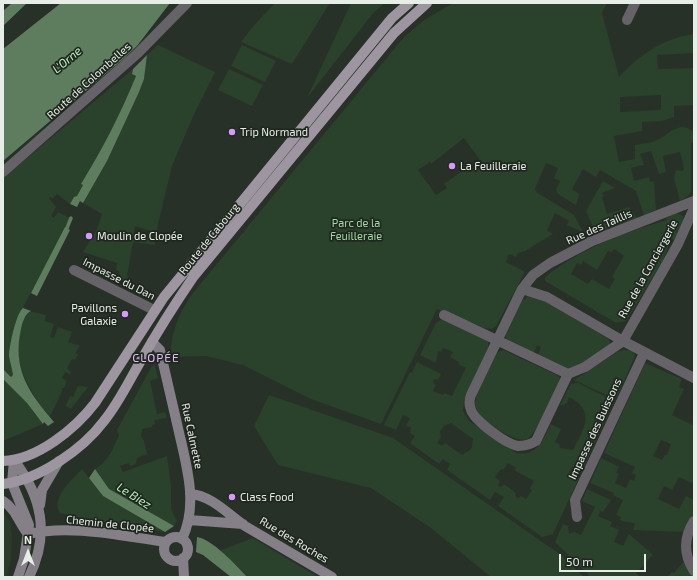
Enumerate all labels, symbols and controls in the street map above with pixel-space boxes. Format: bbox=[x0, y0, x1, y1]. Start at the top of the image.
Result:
street label: Route de Colombelles bbox=[44, 40, 134, 122]
water label: L'Orne bbox=[49, 44, 85, 76]
place label: Trip Normand bbox=[240, 125, 308, 139]
marker: Trip Normand bbox=[227, 127, 237, 137]
place label: La Feuilleraie bbox=[460, 159, 526, 173]
marker: La Feuilleraie bbox=[447, 161, 457, 171]
street label: Route de Cabourg bbox=[176, 201, 242, 277]
street label: Rue des Taillis bbox=[564, 207, 634, 247]
park label: Parc de la Feuilleraie bbox=[330, 216, 382, 242]
street label: Rue de la Conciergerie bbox=[616, 218, 680, 320]
place label: Moulin de Clopée bbox=[97, 229, 183, 243]
marker: Moulin de Clopée bbox=[84, 231, 94, 241]
street label: Impasse du Dan bbox=[81, 255, 157, 303]
place label: Pavillons Galaxie bbox=[71, 301, 117, 327]
marker: Pavillons Galaxie bbox=[120, 309, 130, 319]
district label: CLOPÉE bbox=[132, 351, 180, 365]
street label: Impasse des Buissons bbox=[566, 376, 624, 482]
street label: Rue Calmette bbox=[179, 402, 205, 470]
water label: Le Biez bbox=[114, 480, 154, 512]
place label: Class Food bbox=[240, 490, 294, 504]
marker: Class Food bbox=[227, 492, 237, 502]
street label: Chemin de Clopée bbox=[65, 513, 155, 535]
street label: Rue des Roches bbox=[257, 514, 331, 566]
north arrow bbox=[8, 532, 48, 572]
text: N bbox=[24, 533, 32, 546]
scale bar bbox=[561, 546, 648, 572]
text: 50 m bbox=[566, 554, 593, 568]

